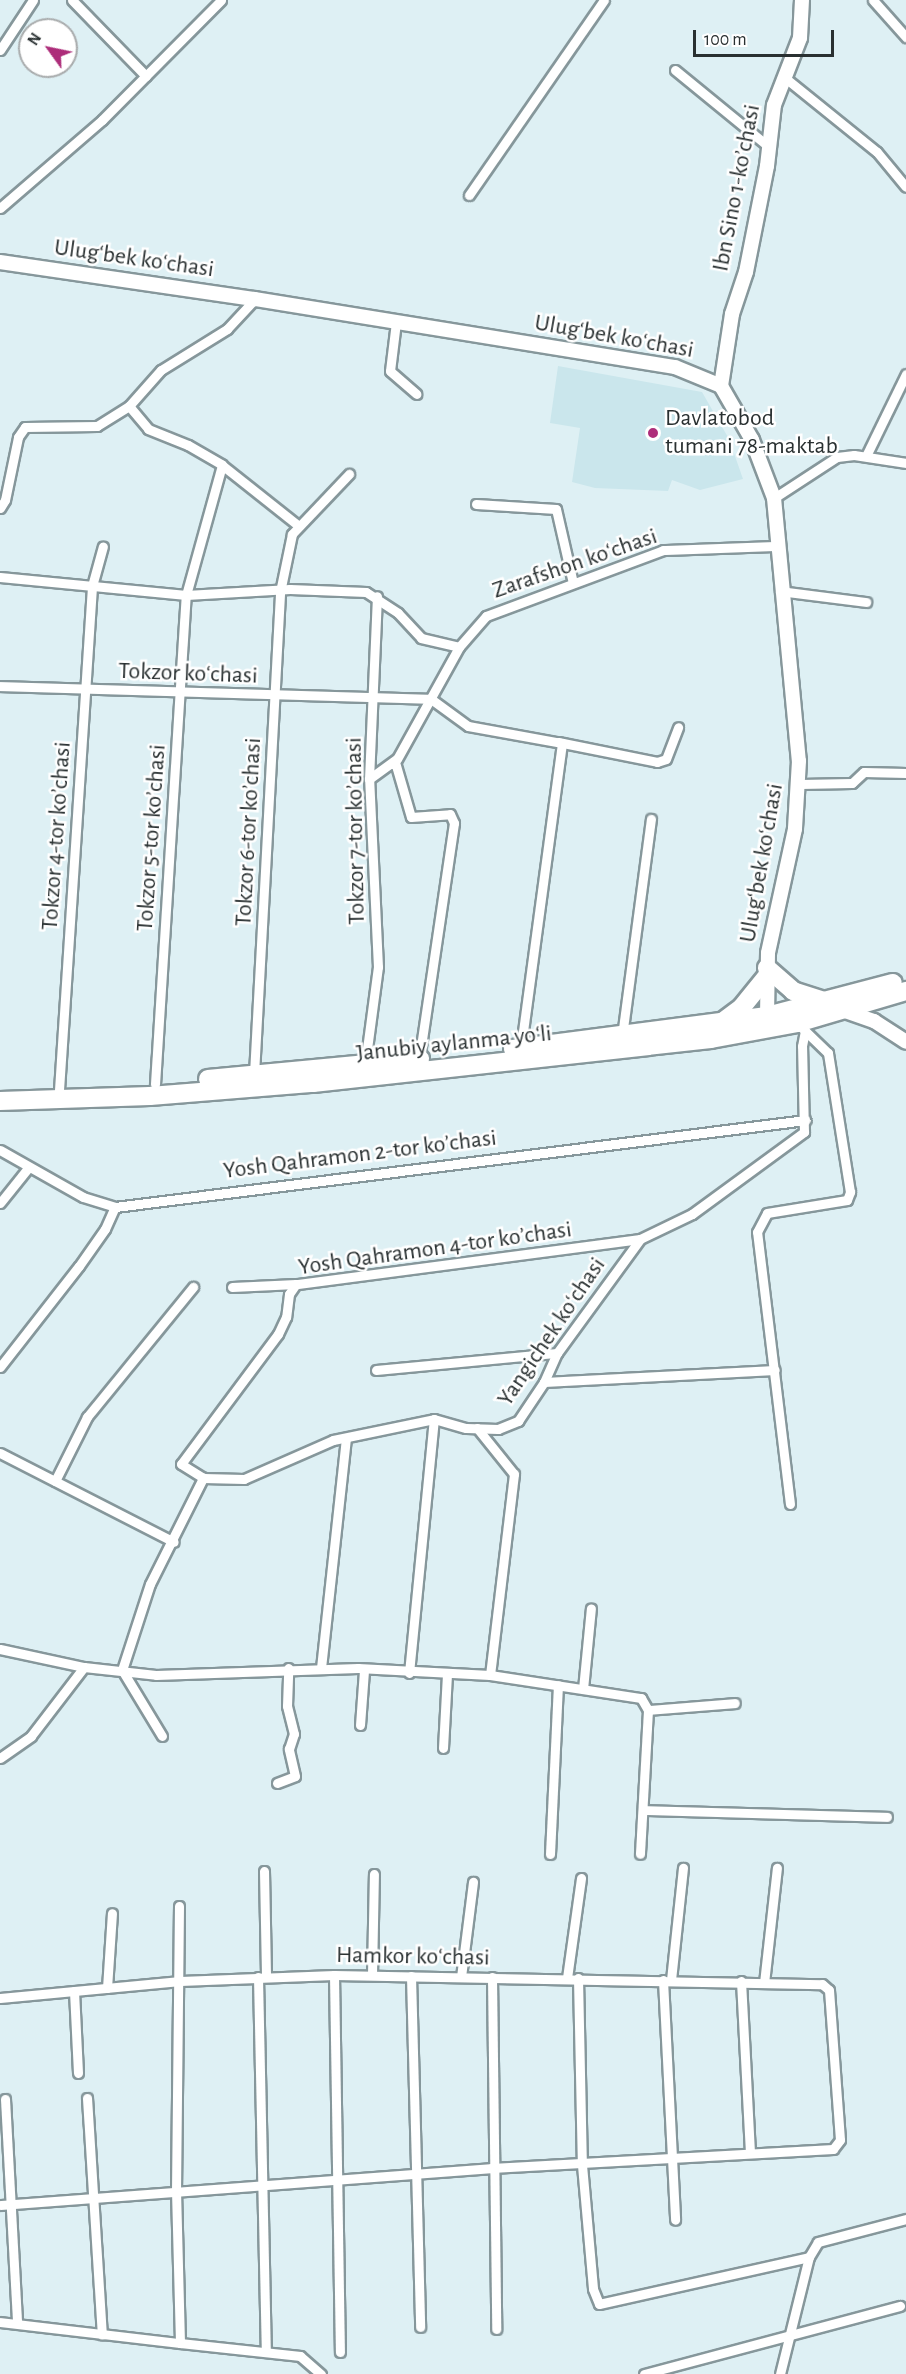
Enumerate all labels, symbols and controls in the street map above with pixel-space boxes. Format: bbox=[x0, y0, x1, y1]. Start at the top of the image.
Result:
north arrow bbox=[18, 18, 78, 78]
scale bar bbox=[696, 18, 837, 56]
text: N bbox=[25, 30, 44, 48]
text: 100 m bbox=[704, 31, 747, 49]
street label: Ibn Sino 1-koʼchasi bbox=[707, 102, 767, 274]
street label: Ulugʻbek koʻchasi bbox=[52, 234, 216, 284]
street label: Ulugʻbek koʻchasi bbox=[532, 309, 696, 365]
place label: Davlatobod tumani 78-maktab bbox=[665, 405, 838, 461]
marker: Davlatobod tumani 78-maktab bbox=[646, 426, 660, 440]
street label: Zarafshon koʻchasi bbox=[489, 522, 661, 606]
street label: Tokzor koʻchasi bbox=[118, 657, 258, 691]
street label: Tokzor 6-tor koʼchasi bbox=[230, 737, 268, 927]
street label: Tokzor 7-tor koʼchasi bbox=[340, 737, 372, 925]
street label: Tokzor 4-tor koʼchasi bbox=[36, 741, 78, 931]
street label: Tokzor 5-tor koʼchasi bbox=[131, 743, 173, 933]
street label: Ulugʻbek koʻchasi bbox=[734, 781, 790, 945]
street label: Janubiy aylanma yoʻli bbox=[355, 1019, 553, 1069]
street label: Yosh Qahramon 2-tor koʼchasi bbox=[222, 1124, 498, 1186]
street label: Yosh Qahramon 4-tor koʼchasi bbox=[296, 1216, 574, 1282]
street label: Yangichek koʻchasi bbox=[492, 1252, 612, 1412]
street label: Hamkor koʻchasi bbox=[336, 1941, 490, 1973]

